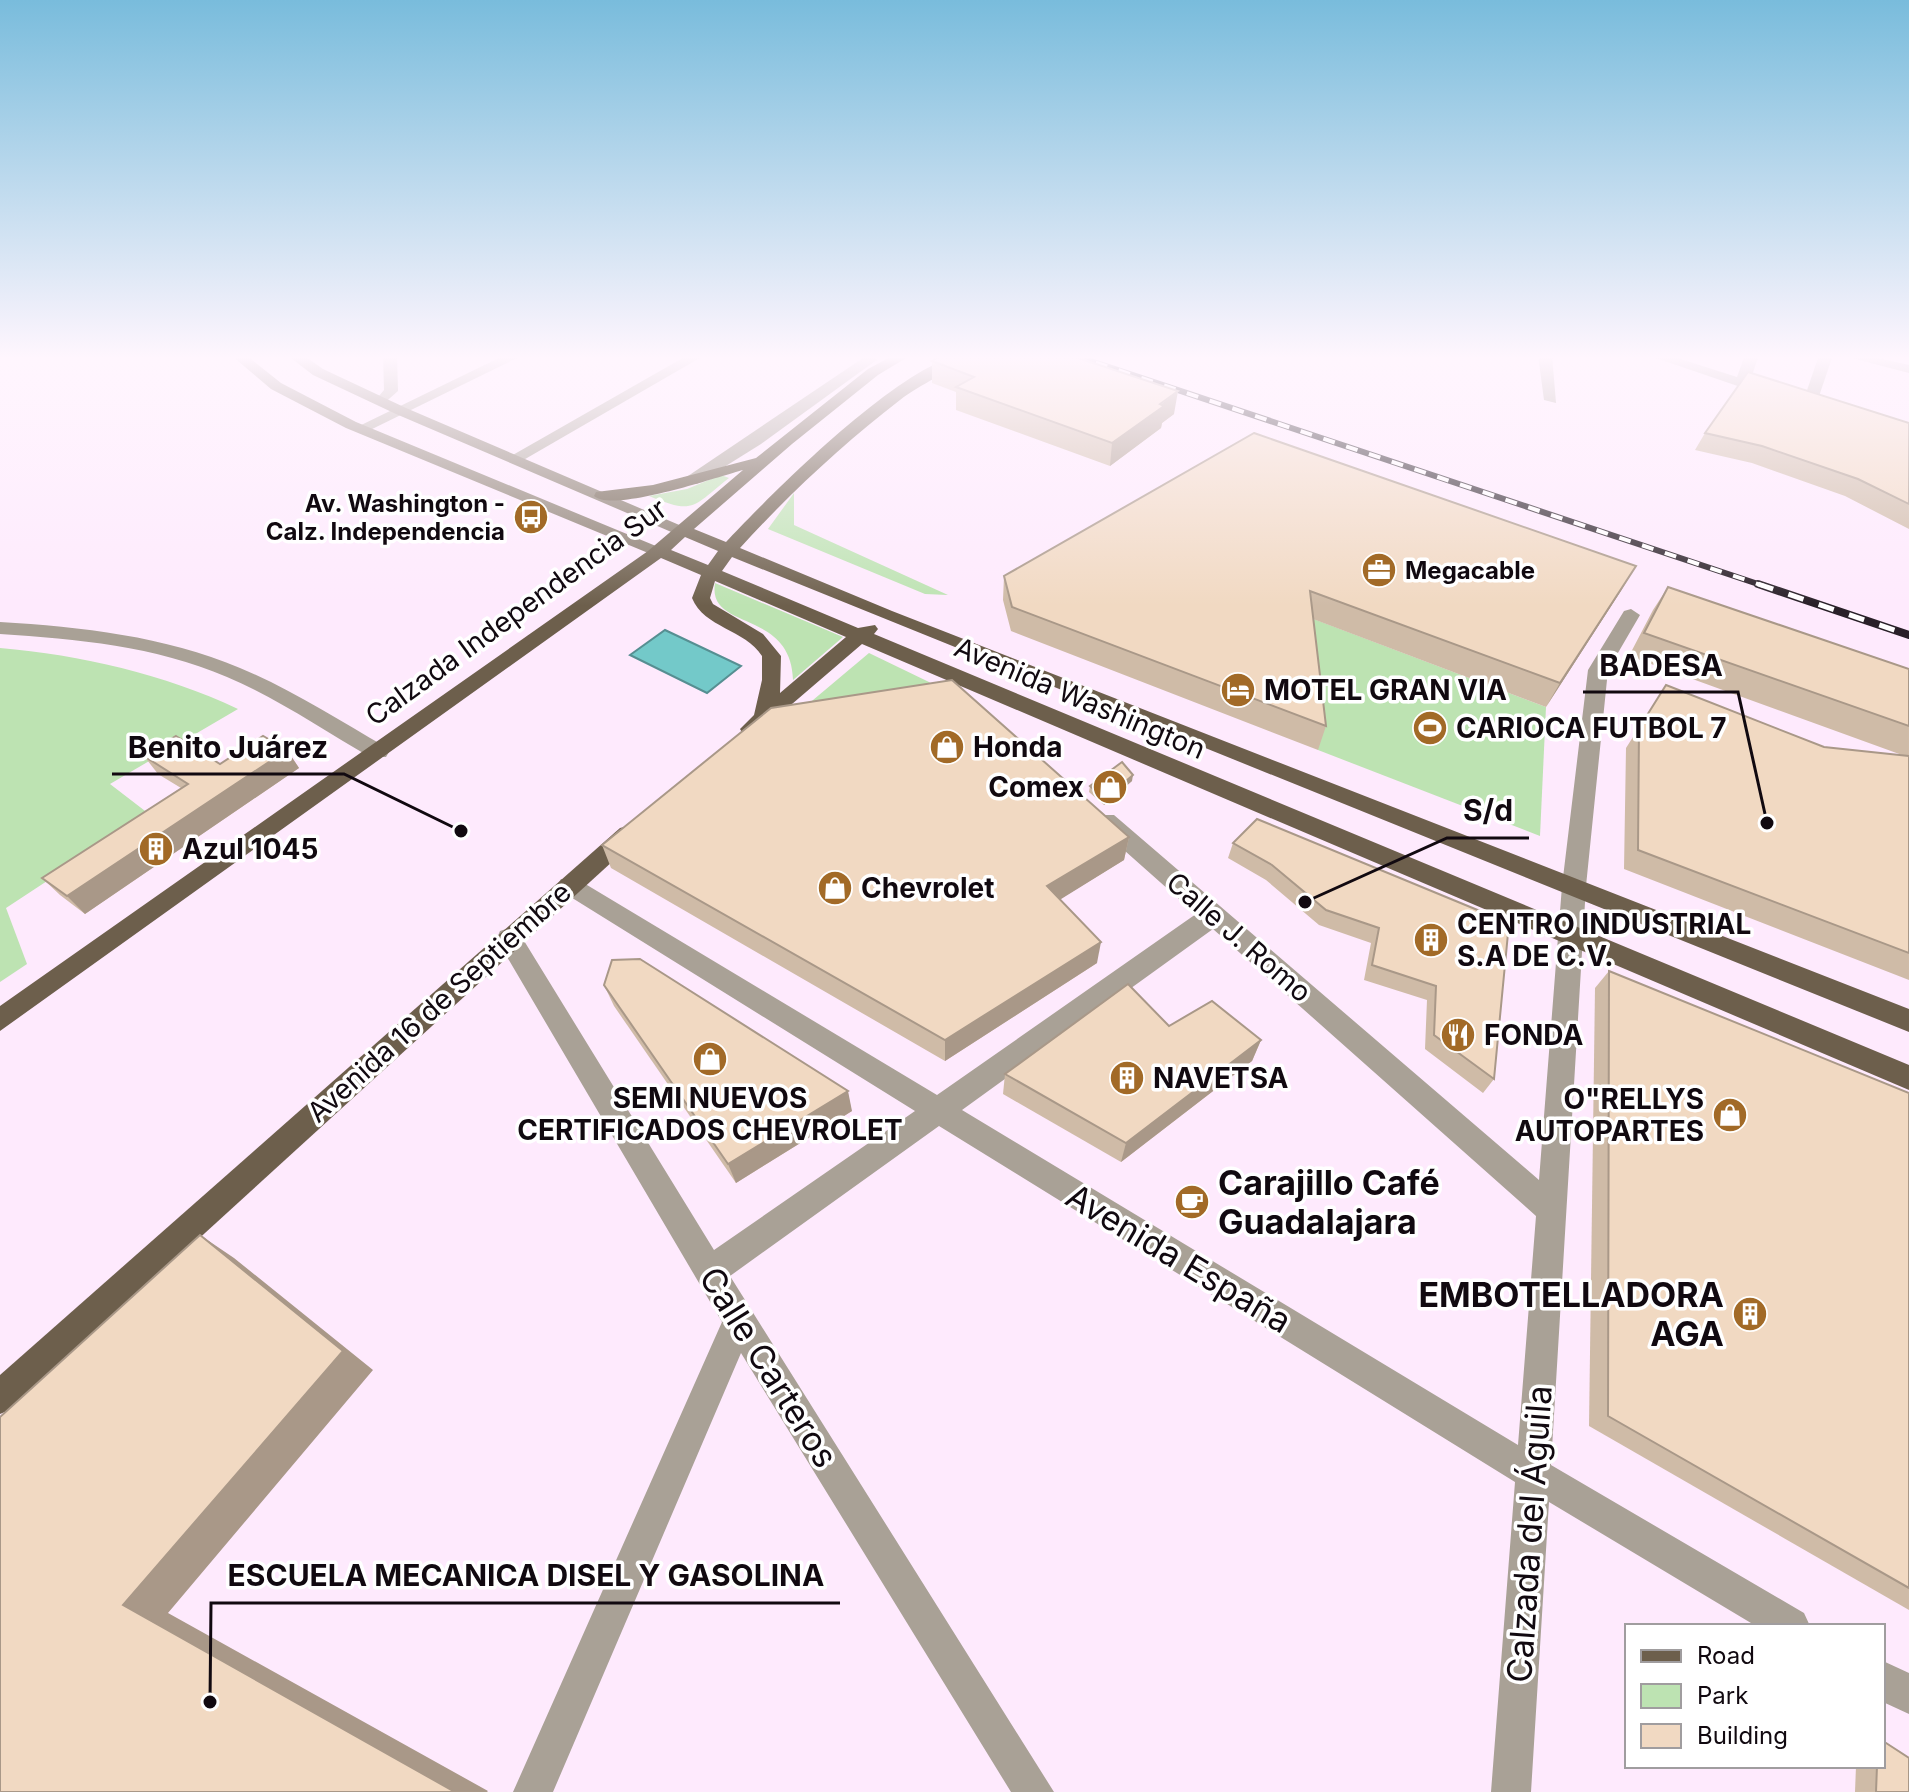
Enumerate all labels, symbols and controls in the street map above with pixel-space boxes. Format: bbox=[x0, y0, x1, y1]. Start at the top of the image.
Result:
place label: Av. Washington - Calz. Independencia bbox=[266, 489, 505, 546]
street label: Calzada Independencia Sur bbox=[359, 491, 673, 733]
bus stop icon: Av. Washington - Calz. Independencia bbox=[512, 498, 550, 536]
office icon: Megacable bbox=[1360, 551, 1398, 589]
place label: Megacable bbox=[1405, 556, 1535, 585]
street label: Avenida Washington bbox=[950, 630, 1210, 766]
callout: BADESA bbox=[1583, 638, 1738, 692]
text: BADESA bbox=[1599, 647, 1723, 683]
hotel icon: MOTEL GRAN VIA bbox=[1219, 671, 1257, 709]
place label: MOTEL GRAN VIA bbox=[1264, 673, 1507, 707]
sports icon: CARIOCA FUTBOL 7 bbox=[1411, 709, 1449, 747]
place label: CARIOCA FUTBOL 7 bbox=[1456, 711, 1727, 745]
callout: Benito Juárez bbox=[112, 720, 344, 774]
shop icon: Honda bbox=[928, 728, 966, 766]
text: Benito Juárez bbox=[128, 729, 328, 765]
place label: Honda bbox=[973, 730, 1062, 764]
shop icon: Comex bbox=[1091, 768, 1129, 806]
place label: Comex bbox=[988, 770, 1084, 804]
callout: S/d bbox=[1447, 784, 1529, 838]
text: S/d bbox=[1463, 792, 1513, 828]
building icon: Azul 1045 bbox=[137, 830, 175, 868]
place label: Azul 1045 bbox=[182, 832, 318, 866]
street label: Calle J. Romo bbox=[1160, 865, 1318, 1009]
shop icon: Chevrolet bbox=[816, 869, 854, 907]
place label: Chevrolet bbox=[861, 871, 995, 905]
street label: Avenida 16 de Septiembre bbox=[300, 875, 578, 1129]
place label: CENTRO INDUSTRIAL S.A DE C.V. bbox=[1457, 907, 1751, 973]
building icon: CENTRO INDUSTRIAL S.A DE C.V. bbox=[1412, 921, 1450, 959]
restaurant icon: FONDA bbox=[1439, 1016, 1477, 1054]
place label: FONDA bbox=[1484, 1018, 1583, 1052]
shop icon: SEMI NUEVOS CERTIFICADOS CHEVROLET bbox=[691, 1040, 729, 1078]
building icon: NAVETSA bbox=[1108, 1059, 1146, 1097]
place label: NAVETSA bbox=[1153, 1061, 1289, 1095]
place label: SEMI NUEVOS CERTIFICADOS CHEVROLET bbox=[517, 1081, 903, 1147]
place label: O"RELLYS AUTOPARTES bbox=[1515, 1082, 1704, 1148]
shop icon: O"RELLYS AUTOPARTES bbox=[1711, 1096, 1749, 1134]
place label: Carajillo Café Guadalajara bbox=[1218, 1162, 1440, 1242]
street label: Avenida España bbox=[1059, 1175, 1299, 1341]
cafe icon: Carajillo Café Guadalajara bbox=[1173, 1183, 1211, 1221]
street label: Calle Carteros bbox=[691, 1259, 847, 1475]
place label: EMBOTELLADORA AGA bbox=[1418, 1274, 1724, 1354]
building icon: EMBOTELLADORA AGA bbox=[1731, 1295, 1769, 1333]
street label: Calzada del Águila bbox=[1498, 1384, 1560, 1684]
callout: ESCUELA MECANICA DISEL Y GASOLINA bbox=[211, 1549, 840, 1603]
text: ESCUELA MECANICA DISEL Y GASOLINA bbox=[228, 1557, 824, 1593]
legend bbox=[1625, 1624, 1885, 1768]
text: Road bbox=[1697, 1641, 1755, 1670]
text: Park bbox=[1697, 1681, 1748, 1710]
text: Building bbox=[1697, 1721, 1788, 1750]

